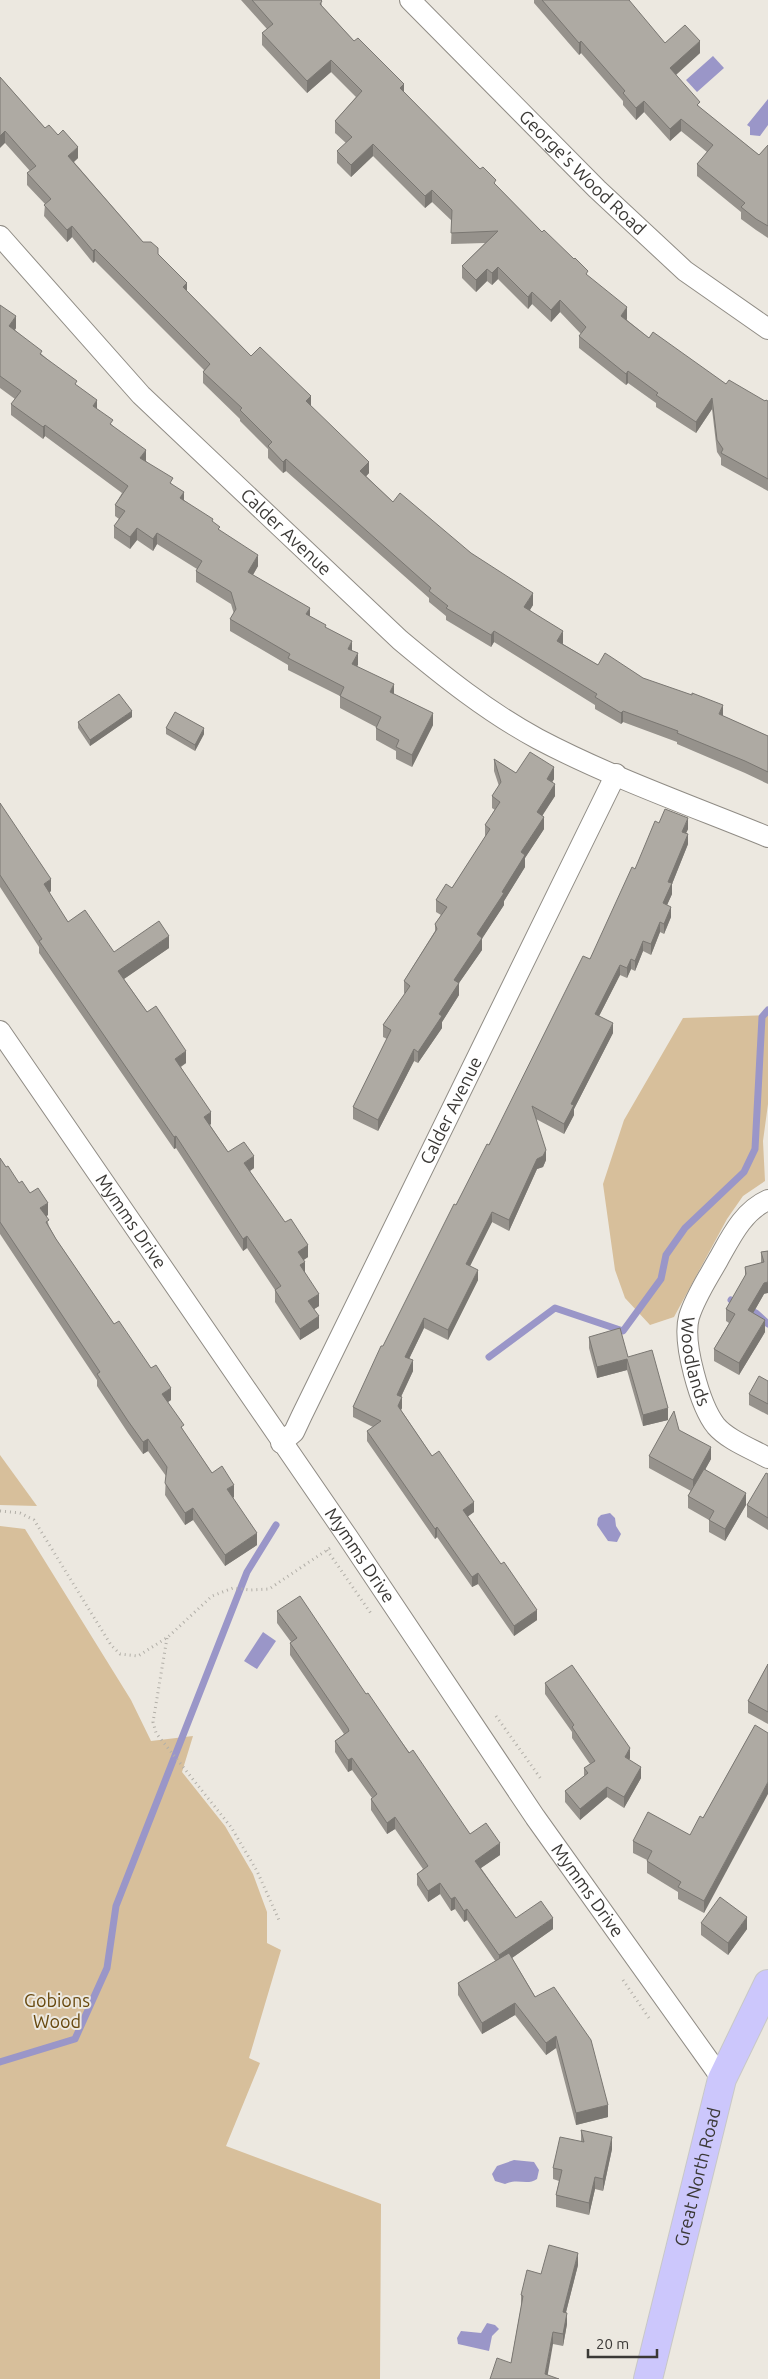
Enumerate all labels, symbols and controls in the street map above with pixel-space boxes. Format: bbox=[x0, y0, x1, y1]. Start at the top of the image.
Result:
street label: George's Wood Road bbox=[516, 106, 650, 238]
street label: Calder Avenue bbox=[237, 484, 336, 579]
street label: Calder Avenue bbox=[416, 1053, 485, 1167]
street label: Mymms Drive bbox=[92, 1170, 171, 1272]
street label: Woodlands bbox=[678, 1316, 715, 1409]
street label: Mymms Drive bbox=[322, 1504, 400, 1606]
street label: Mymms Drive bbox=[548, 1839, 628, 1940]
park label: Gobions Wood bbox=[24, 1990, 90, 2031]
street label: Great North Road bbox=[670, 2105, 724, 2248]
scale bar bbox=[588, 2326, 657, 2358]
text: 20 m bbox=[596, 2335, 629, 2352]

